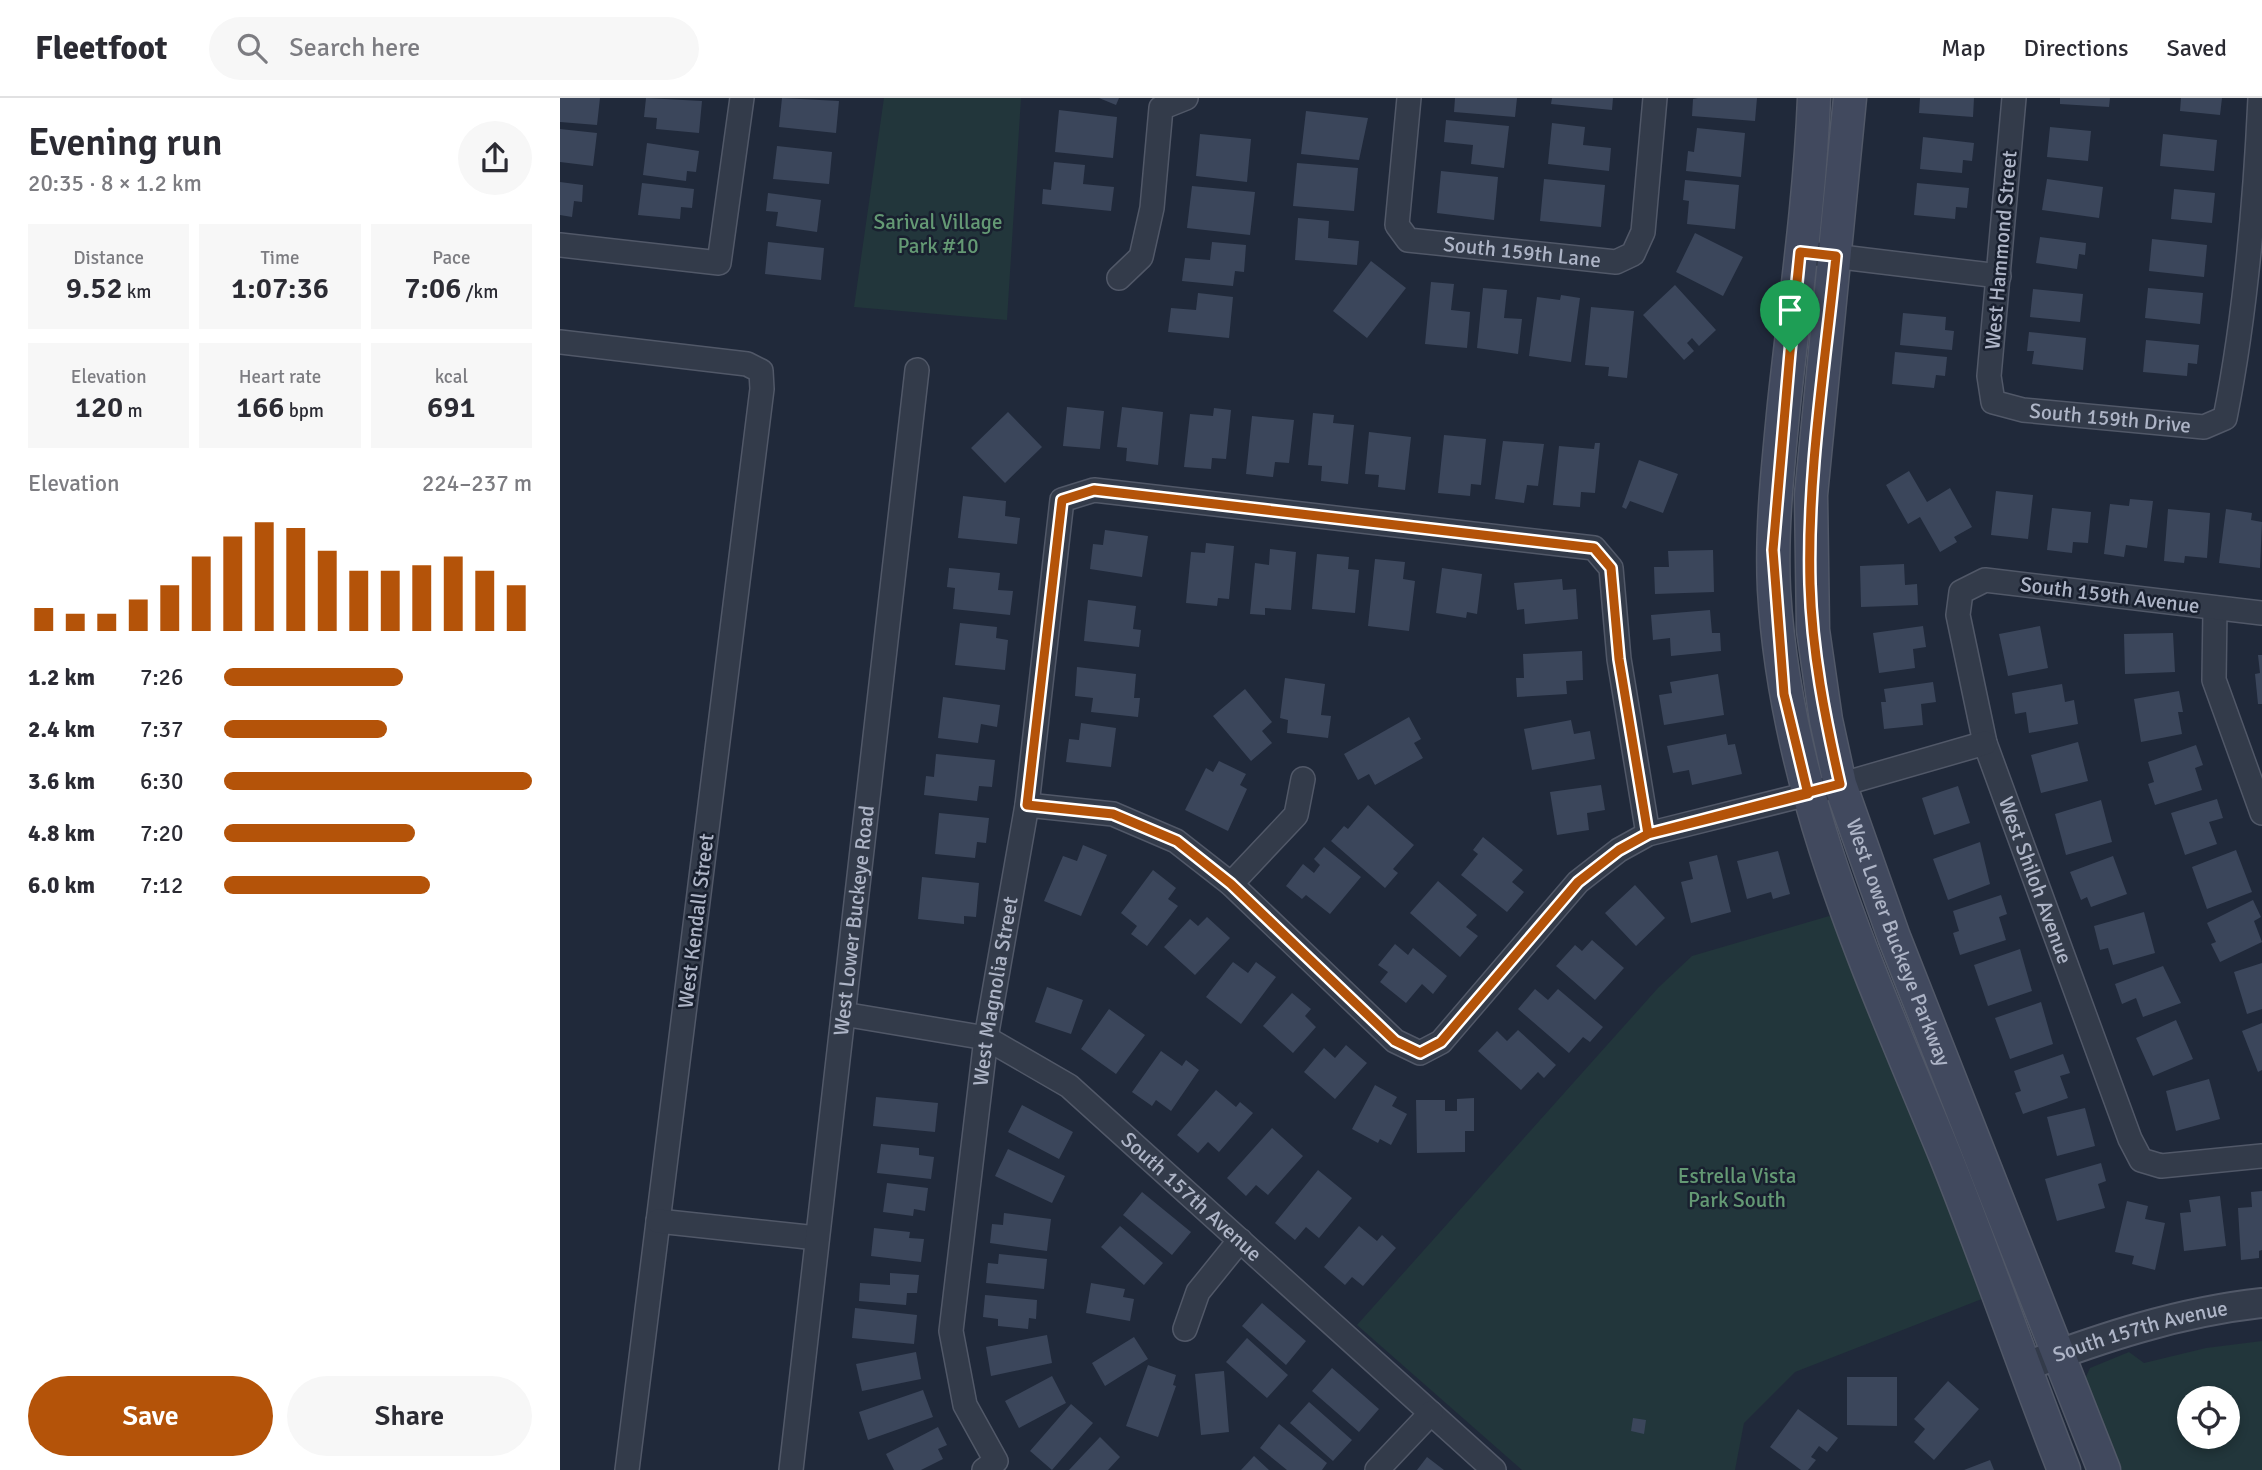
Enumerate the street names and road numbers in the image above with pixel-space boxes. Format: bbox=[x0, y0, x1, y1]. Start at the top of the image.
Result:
street label: West Hammond Street bbox=[1979, 149, 2023, 351]
street label: South 159th Lane bbox=[1442, 231, 1602, 273]
street label: South 159th Drive bbox=[2028, 398, 2192, 439]
street label: South 159th Avenue bbox=[2019, 571, 2201, 619]
street label: West Shiloh Avenue bbox=[1993, 793, 2078, 967]
street label: West Lower Buckeye Road bbox=[828, 804, 880, 1037]
street label: West Lower Buckeye Parkway bbox=[1840, 815, 1957, 1070]
street label: West Kendall Street bbox=[672, 832, 720, 1010]
street label: West Magnolia Street bbox=[967, 895, 1024, 1087]
street label: South 157th Avenue bbox=[1116, 1126, 1267, 1267]
street label: South 157th Avenue bbox=[2049, 1295, 2230, 1368]

